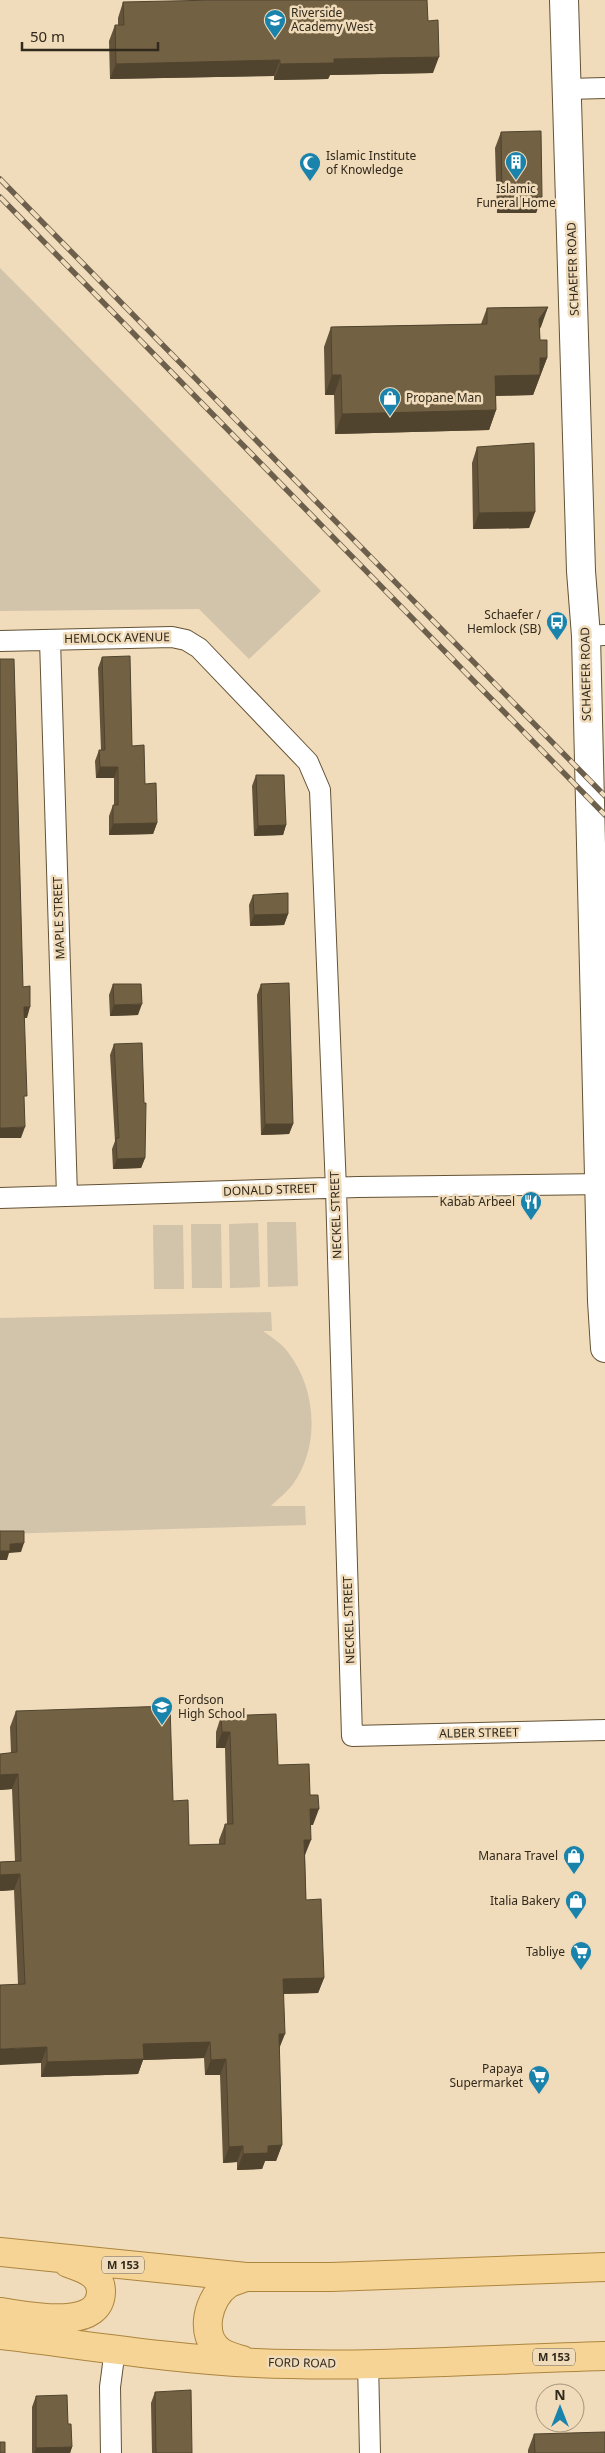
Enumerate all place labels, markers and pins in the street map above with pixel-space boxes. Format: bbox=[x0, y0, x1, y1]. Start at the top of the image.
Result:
place label: Riverside Academy West bbox=[291, 4, 374, 35]
school or university icon: Riverside Academy West bbox=[263, 8, 287, 39]
place label: Islamic Institute of Knowledge bbox=[326, 147, 417, 178]
building icon: Islamic Funeral Home bbox=[504, 150, 528, 181]
mosque icon: Islamic Institute of Knowledge bbox=[298, 151, 322, 182]
place label: Islamic Funeral Home bbox=[476, 180, 556, 211]
shop icon: Propane Man bbox=[378, 386, 402, 417]
place label: Propane Man bbox=[406, 389, 482, 406]
place label: Schaefer / Hemlock (SB) bbox=[467, 606, 542, 637]
bus stop icon: Schaefer / Hemlock (SB) bbox=[545, 610, 569, 641]
restaurant icon: Kabab Arbeel bbox=[519, 1190, 543, 1221]
place label: Kabab Arbeel bbox=[440, 1193, 515, 1210]
place label: Fordson High School bbox=[178, 1691, 245, 1722]
school or university icon: Fordson High School bbox=[150, 1695, 174, 1726]
shop icon: Manara Travel bbox=[562, 1844, 586, 1875]
place label: Manara Travel bbox=[478, 1847, 558, 1864]
shop icon: Italia Bakery bbox=[564, 1889, 588, 1920]
place label: Italia Bakery bbox=[490, 1892, 561, 1909]
supermarket icon: Tabliye bbox=[569, 1940, 593, 1971]
place label: Tabliye bbox=[526, 1943, 565, 1960]
place label: Papaya Supermarket bbox=[449, 2060, 524, 2091]
supermarket icon: Papaya Supermarket bbox=[527, 2064, 551, 2095]

